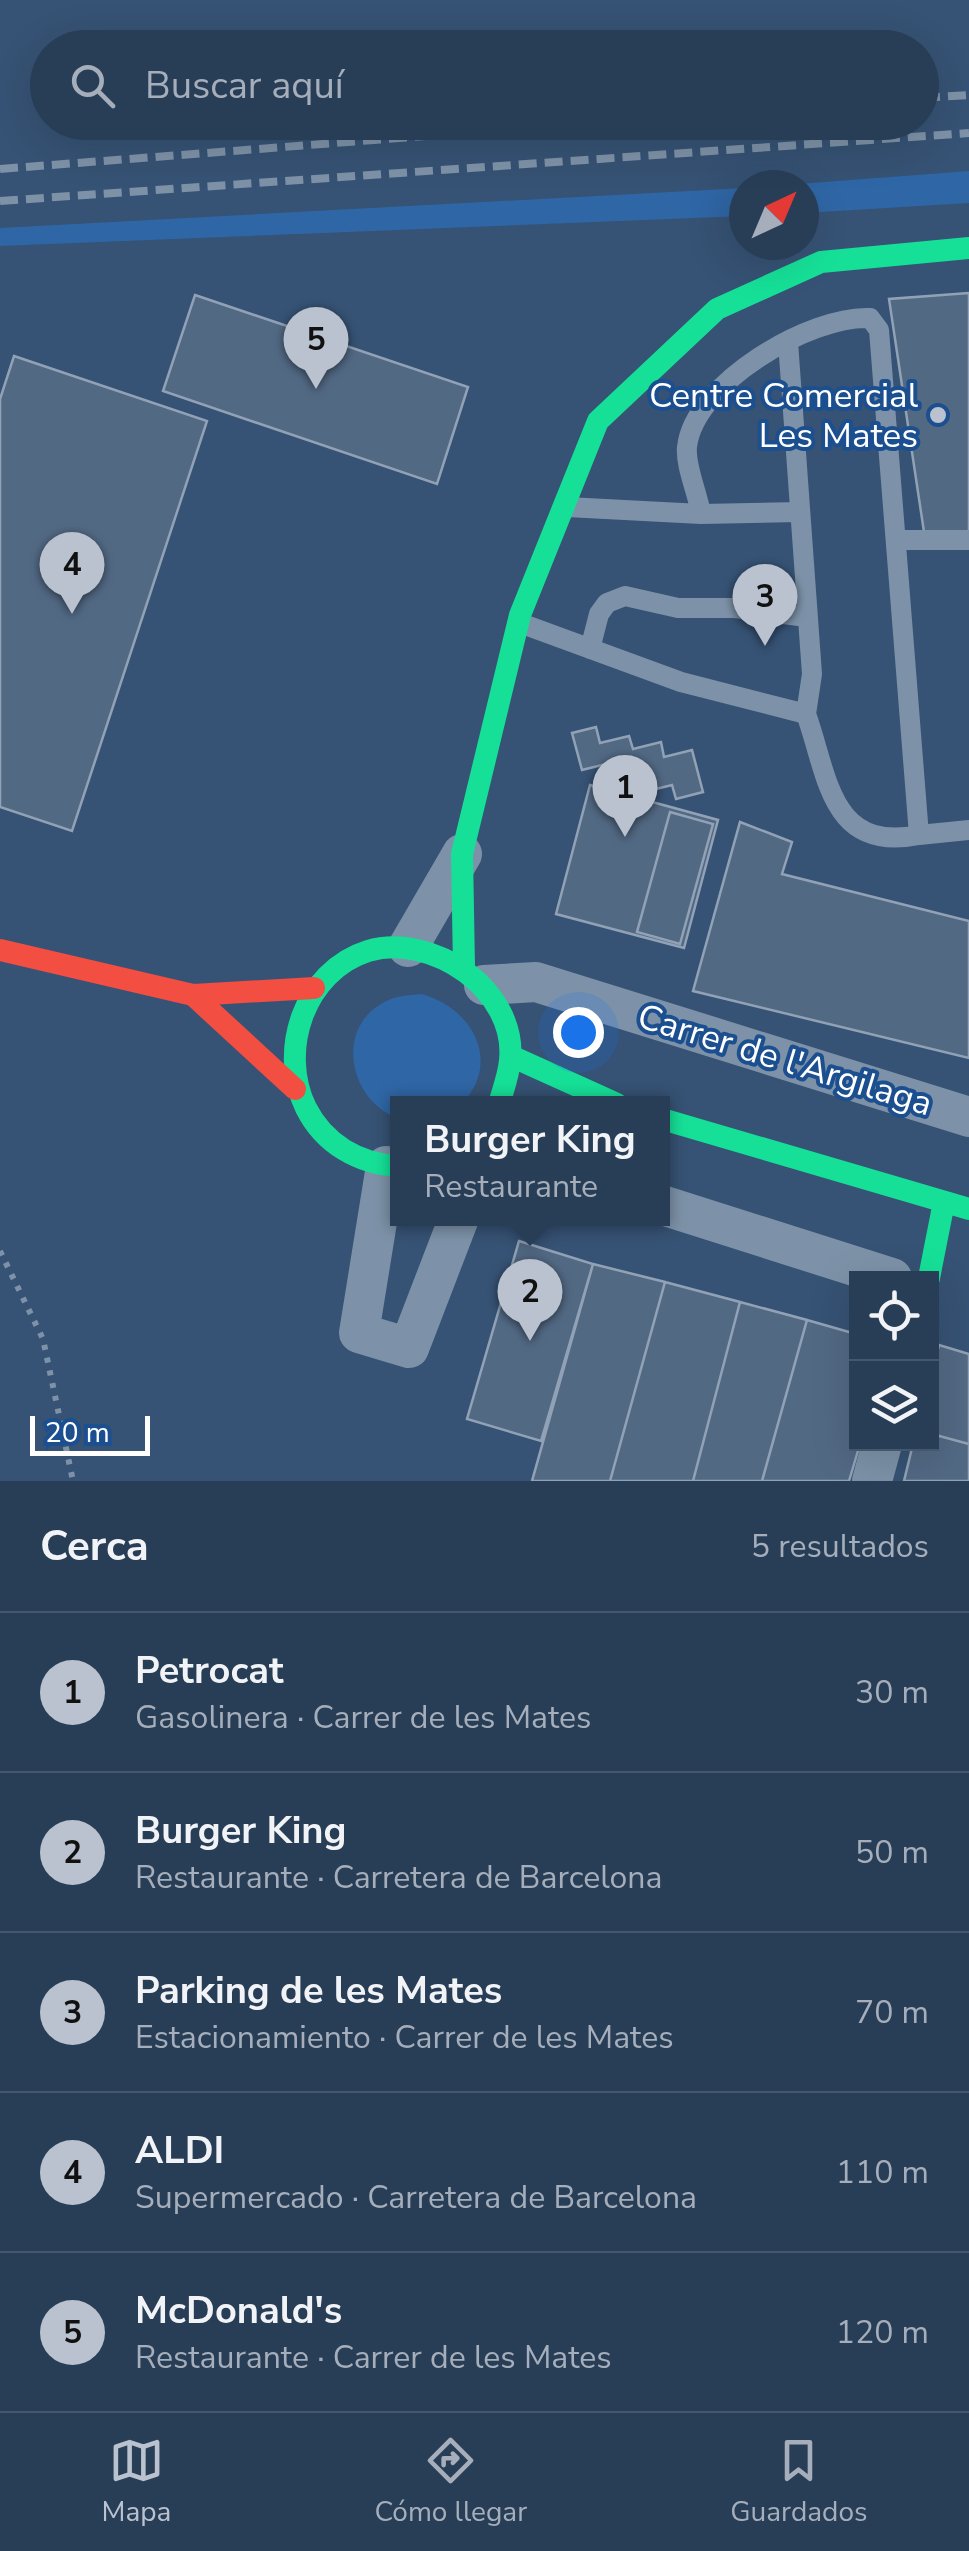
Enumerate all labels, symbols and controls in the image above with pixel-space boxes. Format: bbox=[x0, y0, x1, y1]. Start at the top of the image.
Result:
search box bbox=[30, 30, 939, 140]
icon: search bbox=[65, 58, 120, 113]
text: Buscar aquí bbox=[145, 60, 344, 111]
north arrow bbox=[729, 170, 819, 260]
pin: 5 bbox=[284, 306, 348, 389]
place label: Centre Comercial Les Mates bbox=[649, 372, 919, 459]
marker: Centre Comercial Les Mates bbox=[927, 404, 949, 426]
pin: 4 bbox=[40, 532, 104, 614]
pin: 3 bbox=[732, 564, 798, 646]
pin: 1 bbox=[592, 754, 658, 837]
street label: Carrer de l'Argilaga bbox=[632, 993, 938, 1127]
your location bbox=[553, 1007, 604, 1058]
popup bbox=[390, 1096, 670, 1226]
text: Burger King bbox=[424, 1114, 636, 1165]
text: Restaurante bbox=[424, 1165, 598, 1208]
pin: 2 bbox=[498, 1258, 562, 1341]
map controls bbox=[849, 1271, 939, 1451]
button: locate bbox=[849, 1271, 939, 1361]
button: layers bbox=[849, 1361, 939, 1451]
scale bar bbox=[30, 1411, 150, 1456]
text: 20 m bbox=[45, 1414, 110, 1452]
text: Cerca bbox=[40, 1518, 149, 1575]
text: 5 resultados bbox=[751, 1525, 929, 1568]
text: Petrocat bbox=[135, 1645, 284, 1696]
text: 1 bbox=[63, 1671, 82, 1714]
text: 30 m bbox=[855, 1671, 929, 1714]
text: Gasolinera · Carrer de les Mates bbox=[135, 1696, 592, 1739]
text: Burger King bbox=[135, 1805, 347, 1856]
text: 2 bbox=[63, 1831, 82, 1874]
text: 50 m bbox=[855, 1831, 929, 1874]
text: Restaurante · Carretera de Barcelona bbox=[135, 1856, 662, 1899]
text: Parking de les Mates bbox=[135, 1965, 502, 2016]
text: 3 bbox=[63, 1991, 82, 2034]
text: 70 m bbox=[855, 1991, 929, 2034]
text: Estacionamiento · Carrer de les Mates bbox=[135, 2016, 674, 2059]
text: ALDI bbox=[135, 2125, 224, 2176]
text: 4 bbox=[63, 2151, 82, 2194]
text: 110 m bbox=[836, 2151, 929, 2194]
text: Supermercado · Carretera de Barcelona bbox=[135, 2176, 697, 2219]
text: McDonald's bbox=[135, 2285, 342, 2336]
text: 5 bbox=[63, 2311, 82, 2354]
text: 120 m bbox=[836, 2311, 929, 2354]
text: Restaurante · Carrer de les Mates bbox=[135, 2336, 612, 2379]
tab: Mapa bbox=[102, 2433, 171, 2531]
tab: Cómo llegar bbox=[374, 2433, 527, 2531]
tab: Guardados bbox=[730, 2433, 867, 2531]

